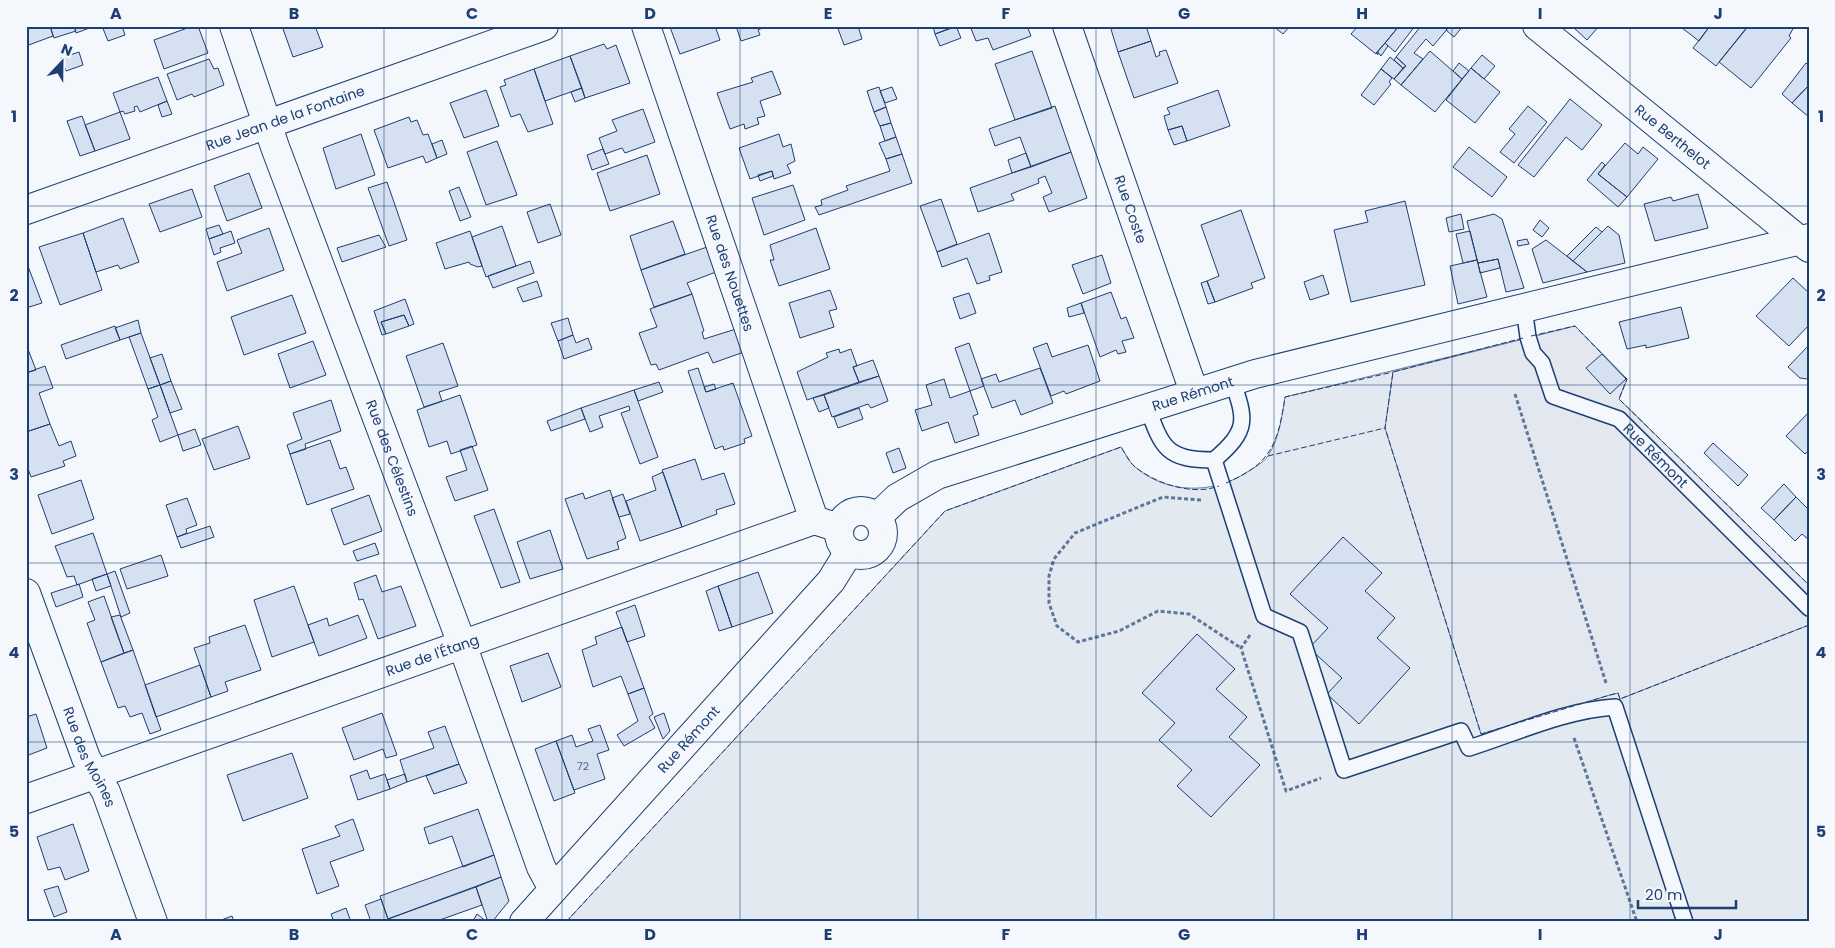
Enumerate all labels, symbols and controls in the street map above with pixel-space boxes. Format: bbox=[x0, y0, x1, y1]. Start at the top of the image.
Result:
text: A bbox=[110, 2, 122, 25]
text: B bbox=[289, 2, 299, 25]
text: C bbox=[466, 2, 478, 25]
text: D bbox=[644, 2, 656, 25]
text: E bbox=[824, 2, 832, 25]
text: F bbox=[1002, 2, 1011, 25]
text: G bbox=[1178, 2, 1190, 25]
text: H bbox=[1356, 2, 1368, 25]
text: I bbox=[1538, 2, 1542, 25]
text: J bbox=[1713, 2, 1723, 25]
north arrow bbox=[38, 38, 88, 88]
text: N bbox=[58, 39, 75, 61]
street label: Rue Jean de la Fontaine bbox=[203, 80, 368, 155]
street label: Rue Berthelot bbox=[1630, 100, 1715, 174]
text: 1 bbox=[11, 105, 17, 128]
text: 1 bbox=[1818, 105, 1824, 128]
street label: Rue Coste bbox=[1110, 173, 1152, 246]
street label: Rue des Nouettes bbox=[701, 212, 759, 334]
text: 2 bbox=[9, 284, 19, 307]
text: 2 bbox=[1816, 284, 1826, 307]
street label: Rue Rémont bbox=[1149, 371, 1236, 416]
street label: Rue des Célestins bbox=[361, 397, 423, 519]
street label: Rue Rémont bbox=[1619, 419, 1693, 492]
text: 3 bbox=[9, 463, 19, 486]
text: 3 bbox=[1816, 463, 1826, 486]
street label: Rue de l'Étang bbox=[383, 629, 482, 681]
text: 4 bbox=[9, 641, 20, 664]
text: 4 bbox=[1816, 641, 1827, 664]
street label: Rue Rémont bbox=[653, 701, 724, 777]
street label: Rue des Moines bbox=[58, 704, 121, 810]
house number: 72 bbox=[577, 758, 589, 774]
text: 5 bbox=[9, 820, 19, 843]
text: 5 bbox=[1816, 820, 1826, 843]
scale bar bbox=[1638, 878, 1735, 910]
text: 20 m bbox=[1645, 884, 1683, 905]
text: A bbox=[110, 923, 122, 946]
text: B bbox=[289, 923, 299, 946]
text: C bbox=[466, 923, 478, 946]
text: D bbox=[644, 923, 656, 946]
text: E bbox=[824, 923, 832, 946]
text: F bbox=[1002, 923, 1011, 946]
text: G bbox=[1178, 923, 1190, 946]
text: H bbox=[1356, 923, 1368, 946]
text: I bbox=[1538, 923, 1542, 946]
text: J bbox=[1713, 923, 1723, 946]

